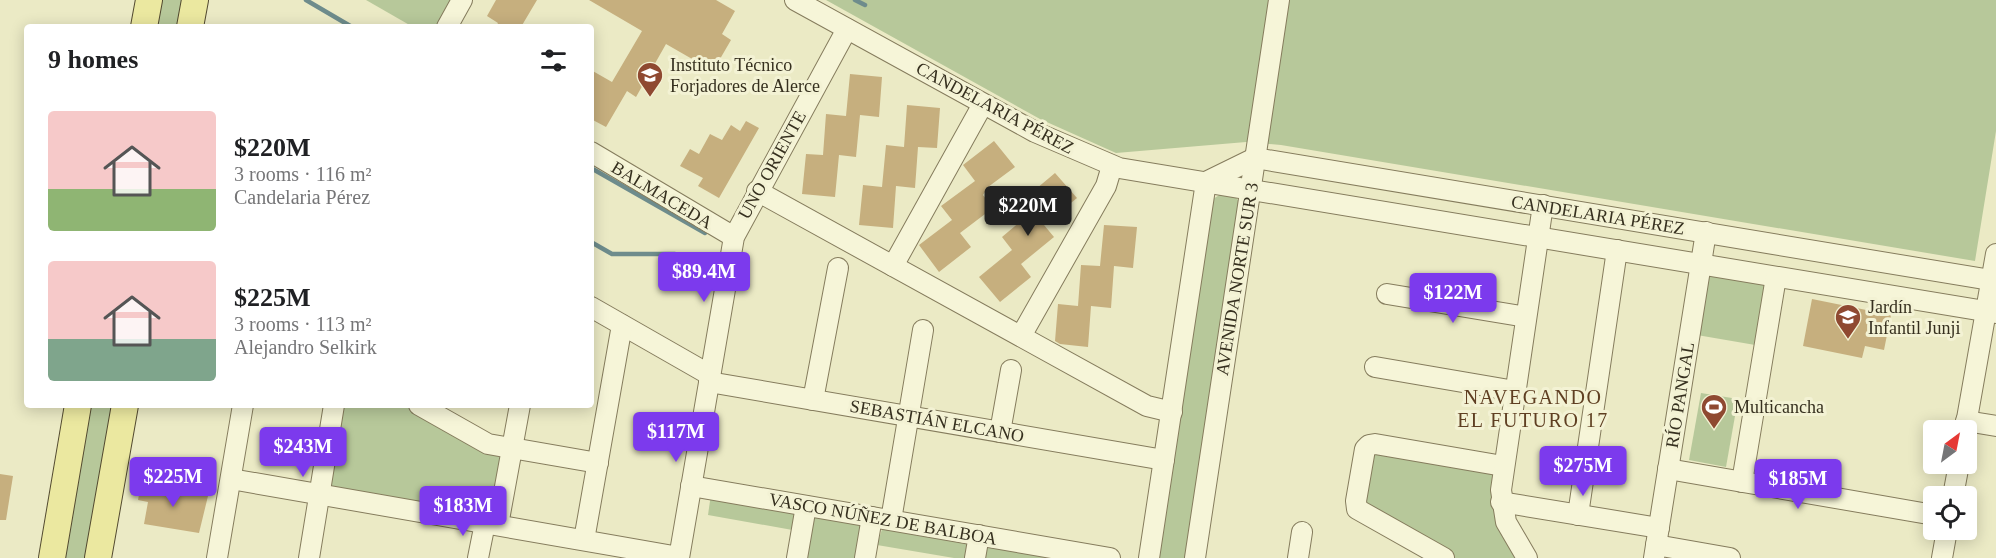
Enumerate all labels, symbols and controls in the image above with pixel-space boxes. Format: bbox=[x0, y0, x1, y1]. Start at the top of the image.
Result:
icon: filters bbox=[537, 44, 570, 77]
text: 9 homes bbox=[48, 45, 138, 74]
place label: Instituto Técnico Forjadores de Alerce bbox=[670, 55, 820, 96]
street label: CANDELARIA PÉREZ bbox=[913, 57, 1078, 158]
school or university icon: Instituto Técnico Forjadores de Alerce bbox=[635, 60, 665, 98]
street label: UNO ORIENTE bbox=[734, 107, 810, 223]
text: $220M bbox=[234, 133, 311, 162]
icon: home bbox=[96, 135, 168, 207]
street label: BALMACEDA bbox=[608, 157, 716, 233]
text: 3 rooms · 116 m² bbox=[234, 163, 371, 185]
street label: AVENIDA NORTE SUR 3 bbox=[1212, 181, 1262, 377]
text: Candelaria Pérez bbox=[234, 186, 370, 208]
pin: $220M bbox=[986, 186, 1070, 237]
street label: CANDELARIA PÉREZ bbox=[1510, 190, 1686, 239]
text: $220M bbox=[999, 194, 1057, 216]
pin: $89.4M bbox=[655, 252, 753, 303]
text: $89.4M bbox=[672, 260, 736, 282]
pin: $122M bbox=[1411, 273, 1495, 324]
text: $122M bbox=[1424, 281, 1482, 303]
text: $225M bbox=[234, 283, 311, 312]
icon: home bbox=[96, 285, 168, 357]
place label: Jardín Infantil Junji bbox=[1868, 297, 1961, 338]
school or university icon: Jardín Infantil Junji bbox=[1833, 302, 1863, 340]
text: 3 rooms · 113 m² bbox=[234, 313, 371, 335]
text: Alejandro Selkirk bbox=[234, 336, 377, 358]
street label: RÍO PANGAL bbox=[1661, 341, 1698, 449]
district label: NAVEGANDO EL FUTURO 17 bbox=[1457, 386, 1609, 431]
sports icon: Multicancha bbox=[1699, 392, 1729, 430]
street label: SEBASTIÁN ELCANO bbox=[848, 395, 1026, 446]
place label: Multicancha bbox=[1734, 397, 1824, 417]
pin: $117M bbox=[634, 412, 718, 463]
text: $117M bbox=[647, 420, 705, 442]
north arrow bbox=[1923, 420, 1977, 474]
map controls bbox=[1923, 420, 1977, 540]
pin: $243M bbox=[261, 427, 345, 478]
text: $243M bbox=[274, 435, 332, 457]
pin: $275M bbox=[1541, 446, 1625, 497]
text: $275M bbox=[1554, 454, 1612, 476]
pin: $225M bbox=[131, 457, 215, 508]
pin: $185M bbox=[1756, 459, 1840, 510]
text: $225M bbox=[144, 465, 202, 487]
text: $185M bbox=[1769, 467, 1827, 489]
pin: $183M bbox=[421, 486, 505, 537]
button: locate bbox=[1923, 486, 1977, 540]
street label: VASCO NÚÑEZ DE BALBOA bbox=[767, 488, 999, 549]
text: $183M bbox=[434, 494, 492, 516]

